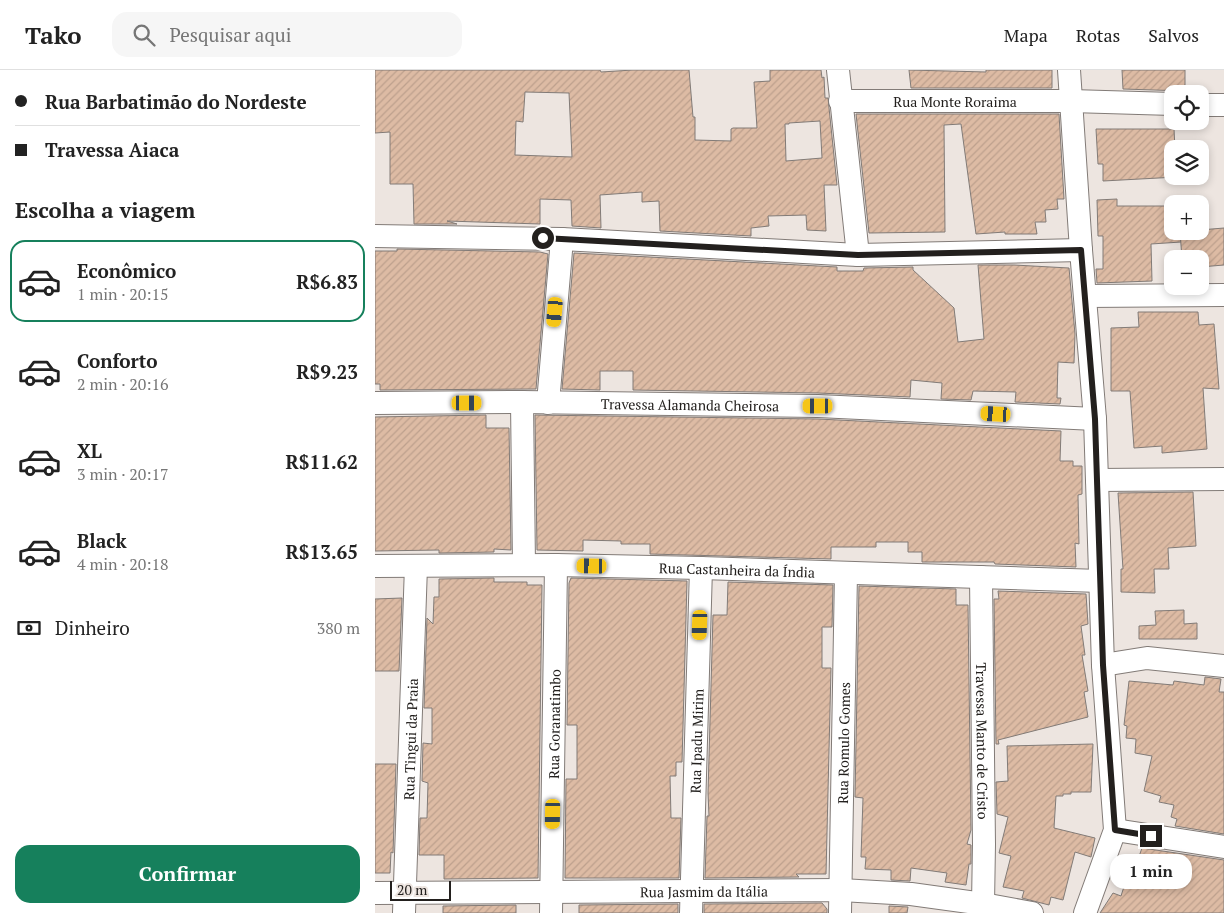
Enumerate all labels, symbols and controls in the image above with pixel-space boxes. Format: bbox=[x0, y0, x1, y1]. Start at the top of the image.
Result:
search box bbox=[112, 12, 462, 57]
text: Tako bbox=[25, 19, 82, 51]
icon: search bbox=[130, 21, 158, 49]
text: Pesquisar aqui bbox=[170, 22, 292, 47]
text: Mapa bbox=[1004, 23, 1048, 47]
text: Rotas bbox=[1076, 23, 1120, 47]
text: Salvos bbox=[1148, 23, 1199, 47]
map controls bbox=[1164, 85, 1209, 295]
button: locate bbox=[1164, 85, 1209, 130]
text: Rua Barbatimão do Nordeste bbox=[45, 89, 307, 114]
street label: Rua Monte Roraima bbox=[893, 92, 1017, 111]
text: Travessa Aiaca bbox=[45, 137, 179, 162]
button: layers bbox=[1164, 140, 1209, 185]
text: Escolha a viagem bbox=[15, 195, 195, 224]
button: + bbox=[1164, 195, 1209, 240]
route start bbox=[532, 227, 554, 249]
button: − bbox=[1164, 250, 1209, 295]
text: Econômico bbox=[77, 258, 176, 283]
icon: car bbox=[17, 259, 62, 304]
text: R$6.83 bbox=[296, 269, 358, 294]
text: 1 min · 20:15 bbox=[77, 283, 169, 305]
car bbox=[546, 296, 563, 328]
text: Conforto bbox=[77, 348, 158, 373]
icon: car bbox=[17, 349, 62, 394]
text: R$9.23 bbox=[296, 359, 358, 384]
text: 2 min · 20:16 bbox=[77, 373, 169, 395]
street label: Travessa Alamanda Cheirosa bbox=[601, 394, 779, 415]
car bbox=[452, 396, 482, 411]
car bbox=[803, 399, 833, 414]
car bbox=[980, 406, 1011, 422]
text: XL bbox=[77, 438, 102, 463]
icon: car bbox=[17, 439, 62, 484]
text: R$11.62 bbox=[285, 449, 358, 474]
text: 3 min · 20:17 bbox=[77, 463, 169, 485]
text: Black bbox=[77, 528, 127, 553]
icon: car bbox=[17, 529, 62, 574]
text: R$13.65 bbox=[285, 539, 358, 564]
text: 4 min · 20:18 bbox=[77, 553, 169, 575]
car bbox=[576, 558, 607, 574]
street label: Rua Castanheira da Índia bbox=[659, 558, 815, 581]
car bbox=[691, 610, 708, 640]
icon: cash bbox=[15, 614, 43, 642]
text: Dinheiro bbox=[55, 615, 130, 640]
text: 380 m bbox=[317, 617, 360, 639]
street label: Travessa Manto de Cristo bbox=[972, 662, 993, 820]
street label: Rua Goranatimbo bbox=[543, 669, 564, 779]
street label: Rua Tingui da Praia bbox=[398, 678, 422, 800]
street label: Rua Romulo Gomes bbox=[832, 682, 854, 804]
street label: Rua Ipadu Mirim bbox=[685, 688, 707, 794]
car bbox=[545, 799, 560, 829]
route end bbox=[1140, 825, 1162, 847]
button: Confirmar bbox=[15, 845, 360, 903]
callout: 1 min bbox=[1110, 854, 1192, 888]
text: 1 min bbox=[1129, 860, 1173, 882]
scale bar bbox=[390, 878, 451, 901]
text: 20 m bbox=[397, 880, 427, 899]
street label: Rua Jasmim da Itália bbox=[640, 881, 768, 901]

